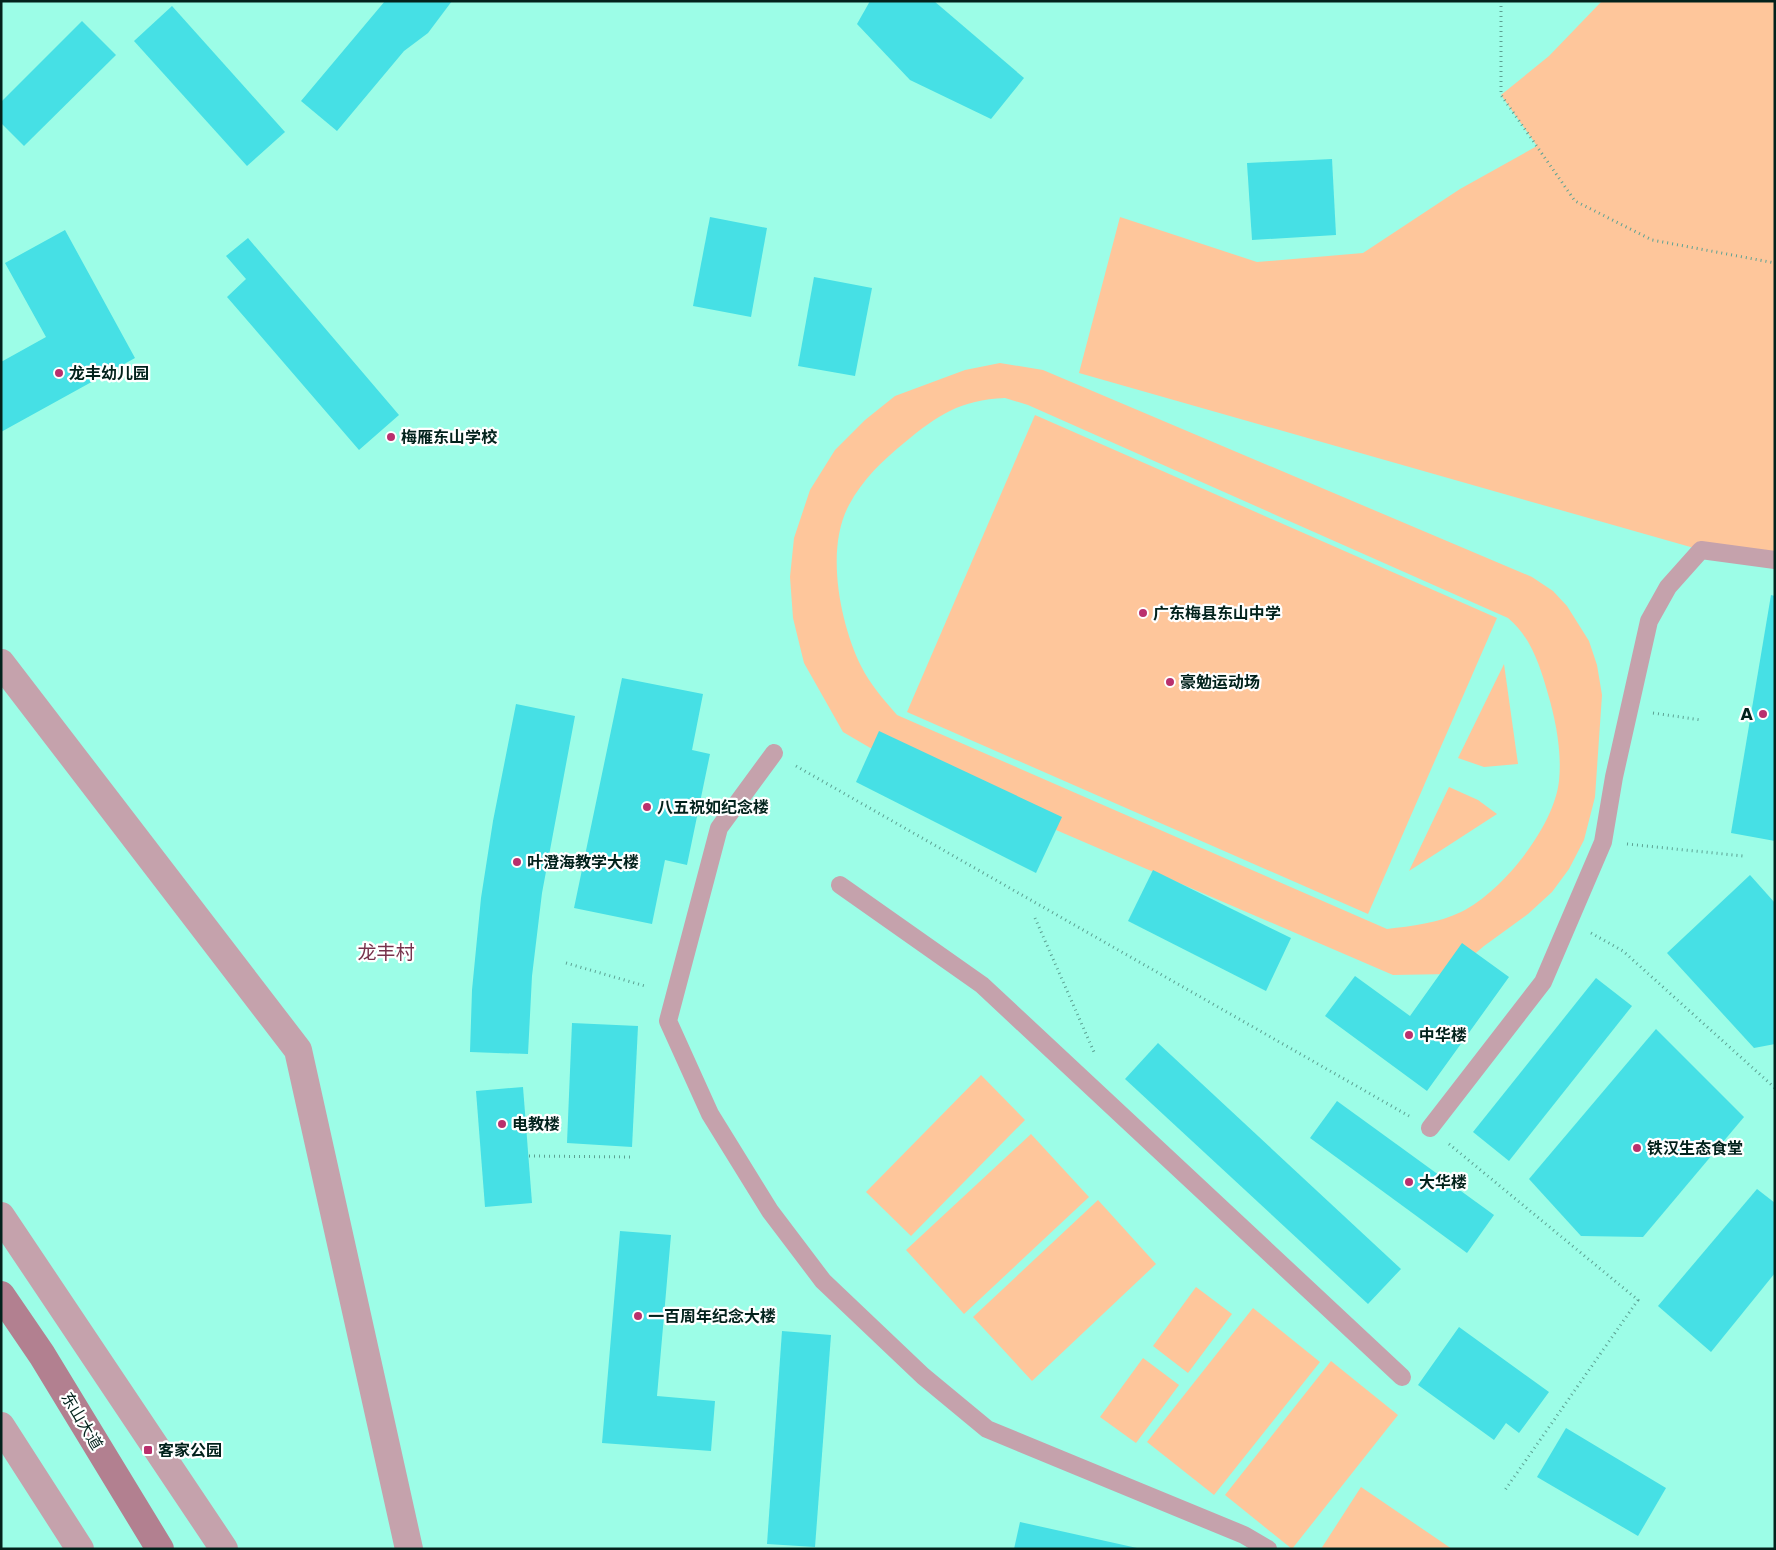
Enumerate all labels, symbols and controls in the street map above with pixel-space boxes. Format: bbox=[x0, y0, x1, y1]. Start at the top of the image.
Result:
place label: 龙丰幼儿园 bbox=[69, 364, 149, 383]
marker: 龙丰幼儿园 bbox=[53, 367, 65, 379]
place label: 梅雁东山学校 bbox=[401, 428, 498, 447]
marker: 梅雁东山学校 bbox=[385, 431, 397, 443]
place label: 广东梅县东山中学 bbox=[1153, 604, 1281, 623]
marker: 广东梅县东山中学 bbox=[1137, 607, 1149, 619]
place label: 豪勉运动场 bbox=[1180, 673, 1260, 692]
marker: 豪勉运动场 bbox=[1164, 676, 1176, 688]
place label: A bbox=[1741, 705, 1754, 724]
marker: A bbox=[1757, 708, 1769, 720]
place label: 八五祝如纪念楼 bbox=[657, 798, 769, 817]
marker: 八五祝如纪念楼 bbox=[641, 801, 653, 813]
place label: 叶澄海教学大楼 bbox=[527, 853, 639, 872]
marker: 叶澄海教学大楼 bbox=[511, 856, 523, 868]
district label: 龙丰村 bbox=[357, 941, 415, 963]
place label: 中华楼 bbox=[1419, 1026, 1467, 1045]
marker: 中华楼 bbox=[1403, 1029, 1415, 1041]
place label: 电教楼 bbox=[512, 1115, 560, 1134]
marker: 电教楼 bbox=[496, 1118, 508, 1130]
place label: 铁汉生态食堂 bbox=[1647, 1139, 1743, 1158]
marker: 铁汉生态食堂 bbox=[1631, 1142, 1643, 1154]
place label: 大华楼 bbox=[1419, 1173, 1467, 1192]
marker: 大华楼 bbox=[1403, 1176, 1415, 1188]
place label: 一百周年纪念大楼 bbox=[648, 1307, 776, 1326]
marker: 一百周年纪念大楼 bbox=[632, 1310, 644, 1322]
street label: 东山大道 bbox=[57, 1389, 107, 1453]
place label: 客家公园 bbox=[158, 1441, 222, 1460]
marker: 客家公园 bbox=[142, 1444, 154, 1456]

